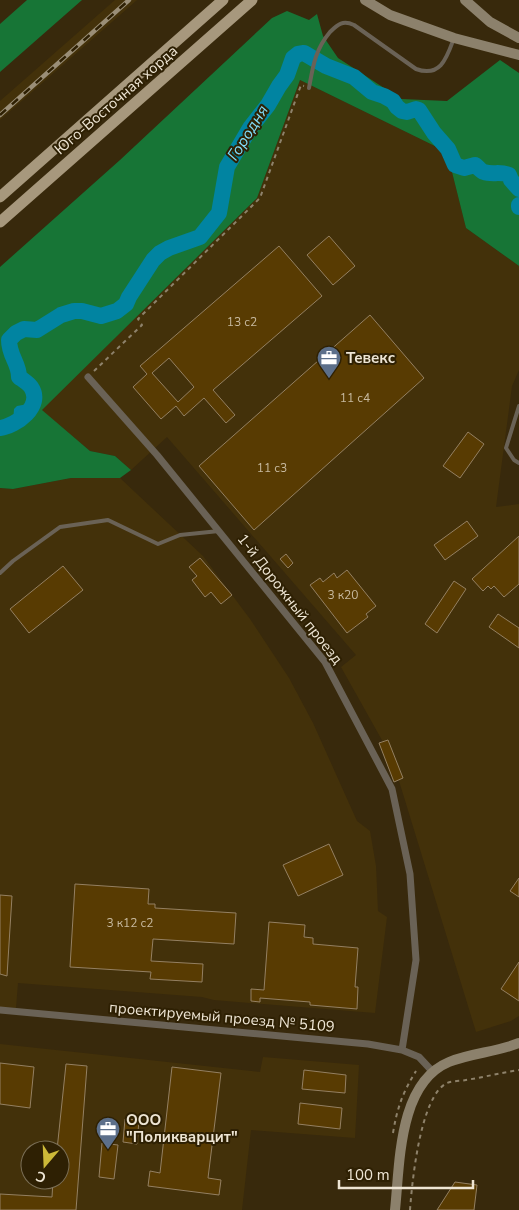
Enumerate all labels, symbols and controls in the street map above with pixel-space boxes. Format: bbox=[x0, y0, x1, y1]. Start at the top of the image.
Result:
street label: Юго-Восточная хорда bbox=[50, 41, 182, 159]
water label: Городня bbox=[222, 101, 274, 165]
house number: 13 с2 bbox=[227, 314, 257, 330]
office icon: Тевекс bbox=[316, 345, 342, 379]
place label: Тевекс bbox=[346, 348, 395, 368]
house number: 11 с4 bbox=[340, 390, 370, 406]
house number: 11 с3 bbox=[257, 460, 287, 476]
street label: 1-й Дорожный проезд bbox=[233, 530, 347, 668]
house number: 3 к20 bbox=[328, 587, 359, 603]
house number: 3 к12 с2 bbox=[107, 915, 153, 931]
street label: проектируемый проезд № 5109 bbox=[108, 997, 336, 1037]
place label: ООО "Поликварцит" bbox=[126, 1110, 238, 1147]
office icon: ООО "Поликварцит" bbox=[95, 1116, 121, 1150]
north arrow bbox=[20, 1140, 70, 1190]
scale bar bbox=[339, 1158, 473, 1190]
text: 100 m bbox=[346, 1165, 390, 1185]
text: С bbox=[33, 1166, 49, 1187]

